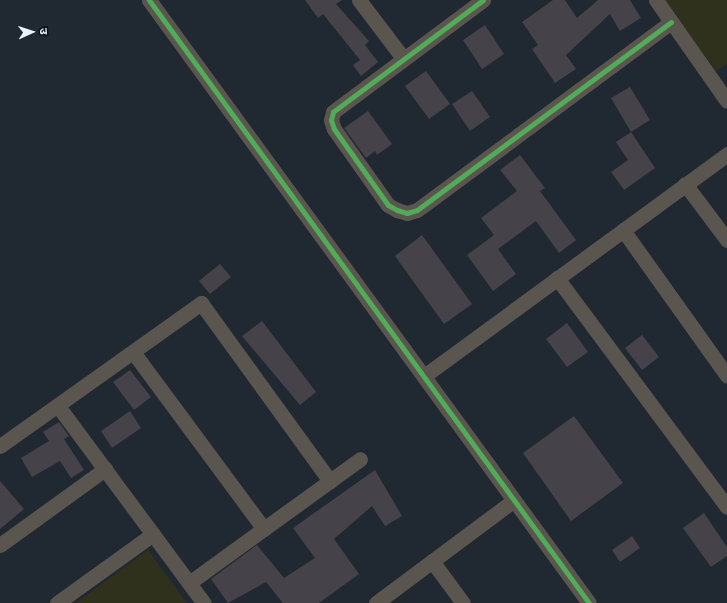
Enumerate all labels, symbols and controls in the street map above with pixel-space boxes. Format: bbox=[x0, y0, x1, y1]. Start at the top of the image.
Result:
north arrow bbox=[12, 12, 52, 52]
text: उ bbox=[38, 28, 50, 35]

